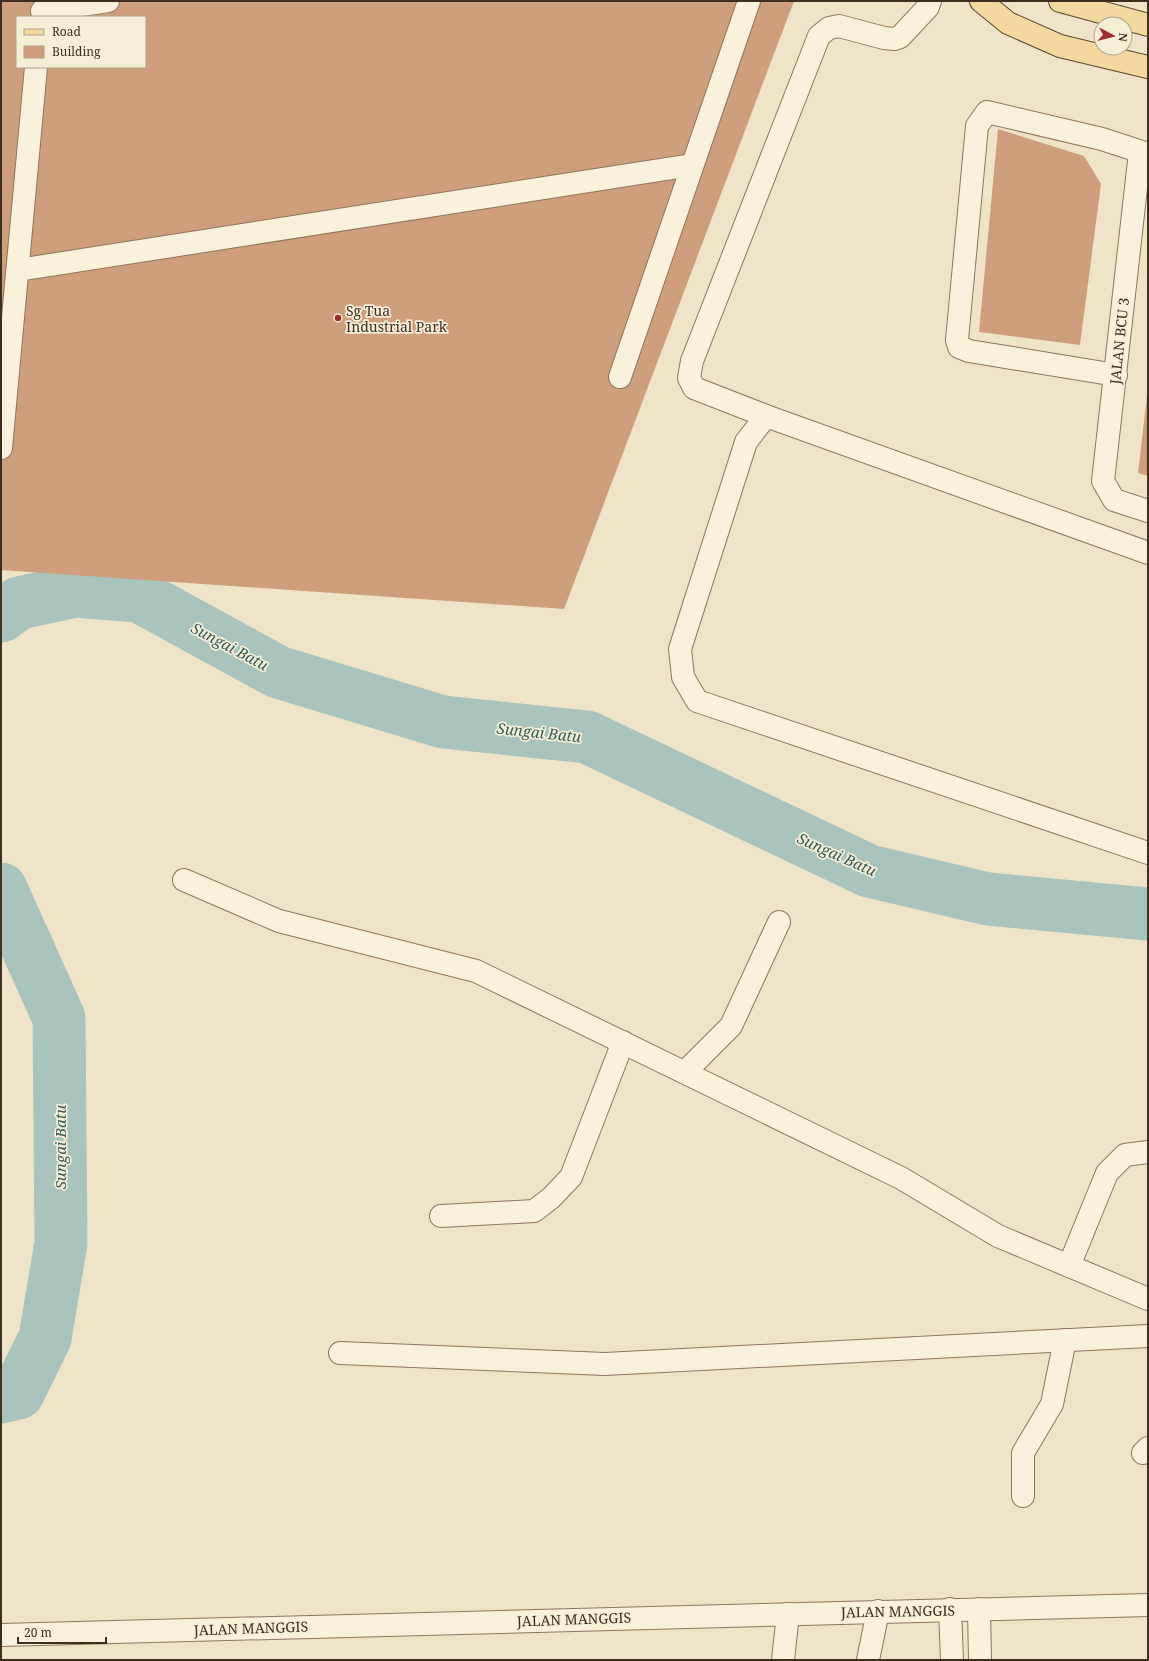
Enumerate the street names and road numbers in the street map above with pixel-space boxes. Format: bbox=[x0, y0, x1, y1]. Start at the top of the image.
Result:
street label: JALAN BCU 3 bbox=[1105, 297, 1133, 386]
street label: JALAN MANGGIS bbox=[840, 1601, 955, 1622]
street label: JALAN MANGGIS bbox=[516, 1608, 631, 1631]
street label: JALAN MANGGIS bbox=[193, 1617, 308, 1640]

